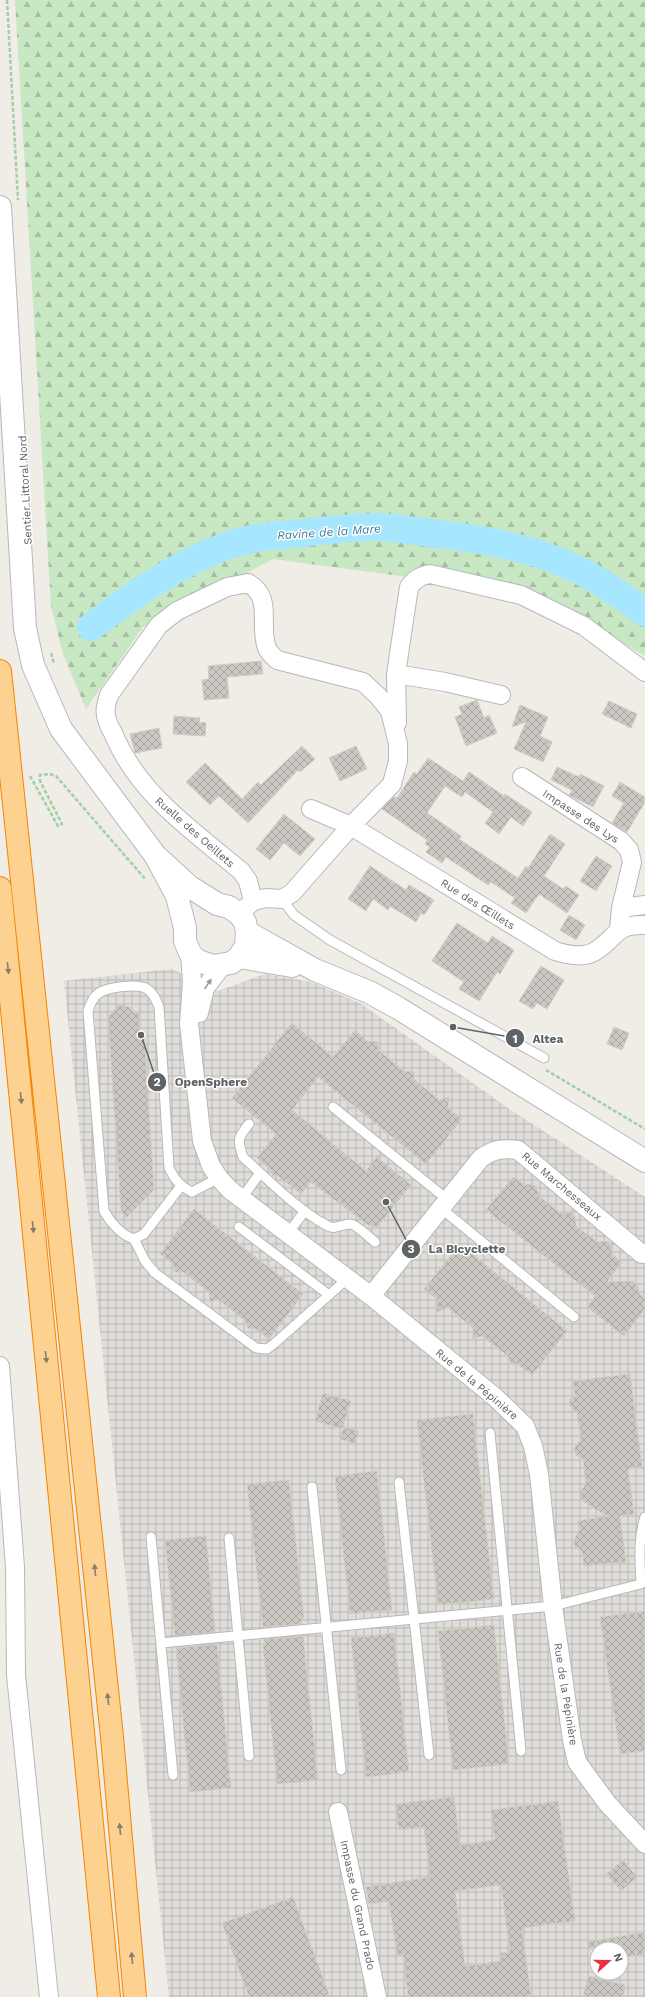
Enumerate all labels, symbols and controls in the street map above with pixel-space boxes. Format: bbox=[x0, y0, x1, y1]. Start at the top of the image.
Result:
street label: Sentier Littoral Nord bbox=[16, 435, 35, 545]
water label: Ravine de la Mare bbox=[277, 521, 381, 543]
street label: Impasse des Lys bbox=[540, 787, 621, 846]
street label: Ruelle des Oeillets bbox=[152, 794, 237, 870]
street label: Rue des Œillets bbox=[438, 876, 517, 933]
one-way arrow bbox=[5, 962, 11, 974]
one-way arrow bbox=[204, 979, 212, 990]
callout: Altea bbox=[505, 1026, 572, 1050]
text: 1 bbox=[512, 1032, 518, 1046]
text: Altea bbox=[533, 1032, 564, 1046]
callout: OpenSphere bbox=[147, 1070, 256, 1094]
text: 2 bbox=[153, 1075, 161, 1089]
text: OpenSphere bbox=[175, 1075, 247, 1089]
one-way arrow bbox=[17, 1092, 24, 1104]
street label: Rue Marchesseaux bbox=[519, 1149, 604, 1224]
one-way arrow bbox=[30, 1221, 37, 1233]
callout: La Bicyclette bbox=[401, 1237, 514, 1261]
text: 3 bbox=[407, 1242, 415, 1256]
text: La Bicyclette bbox=[428, 1242, 506, 1256]
street label: Rue de la Pépinière bbox=[433, 1346, 521, 1423]
one-way arrow bbox=[43, 1350, 49, 1363]
one-way arrow bbox=[91, 1564, 98, 1576]
street label: Rue de la Pépinière bbox=[551, 1642, 580, 1746]
one-way arrow bbox=[105, 1693, 111, 1705]
one-way arrow bbox=[117, 1823, 124, 1835]
street label: Impasse du Grand Prado bbox=[337, 1839, 378, 1971]
north arrow bbox=[589, 1941, 629, 1981]
text: N bbox=[610, 1951, 625, 1964]
one-way arrow bbox=[129, 1952, 135, 1964]

